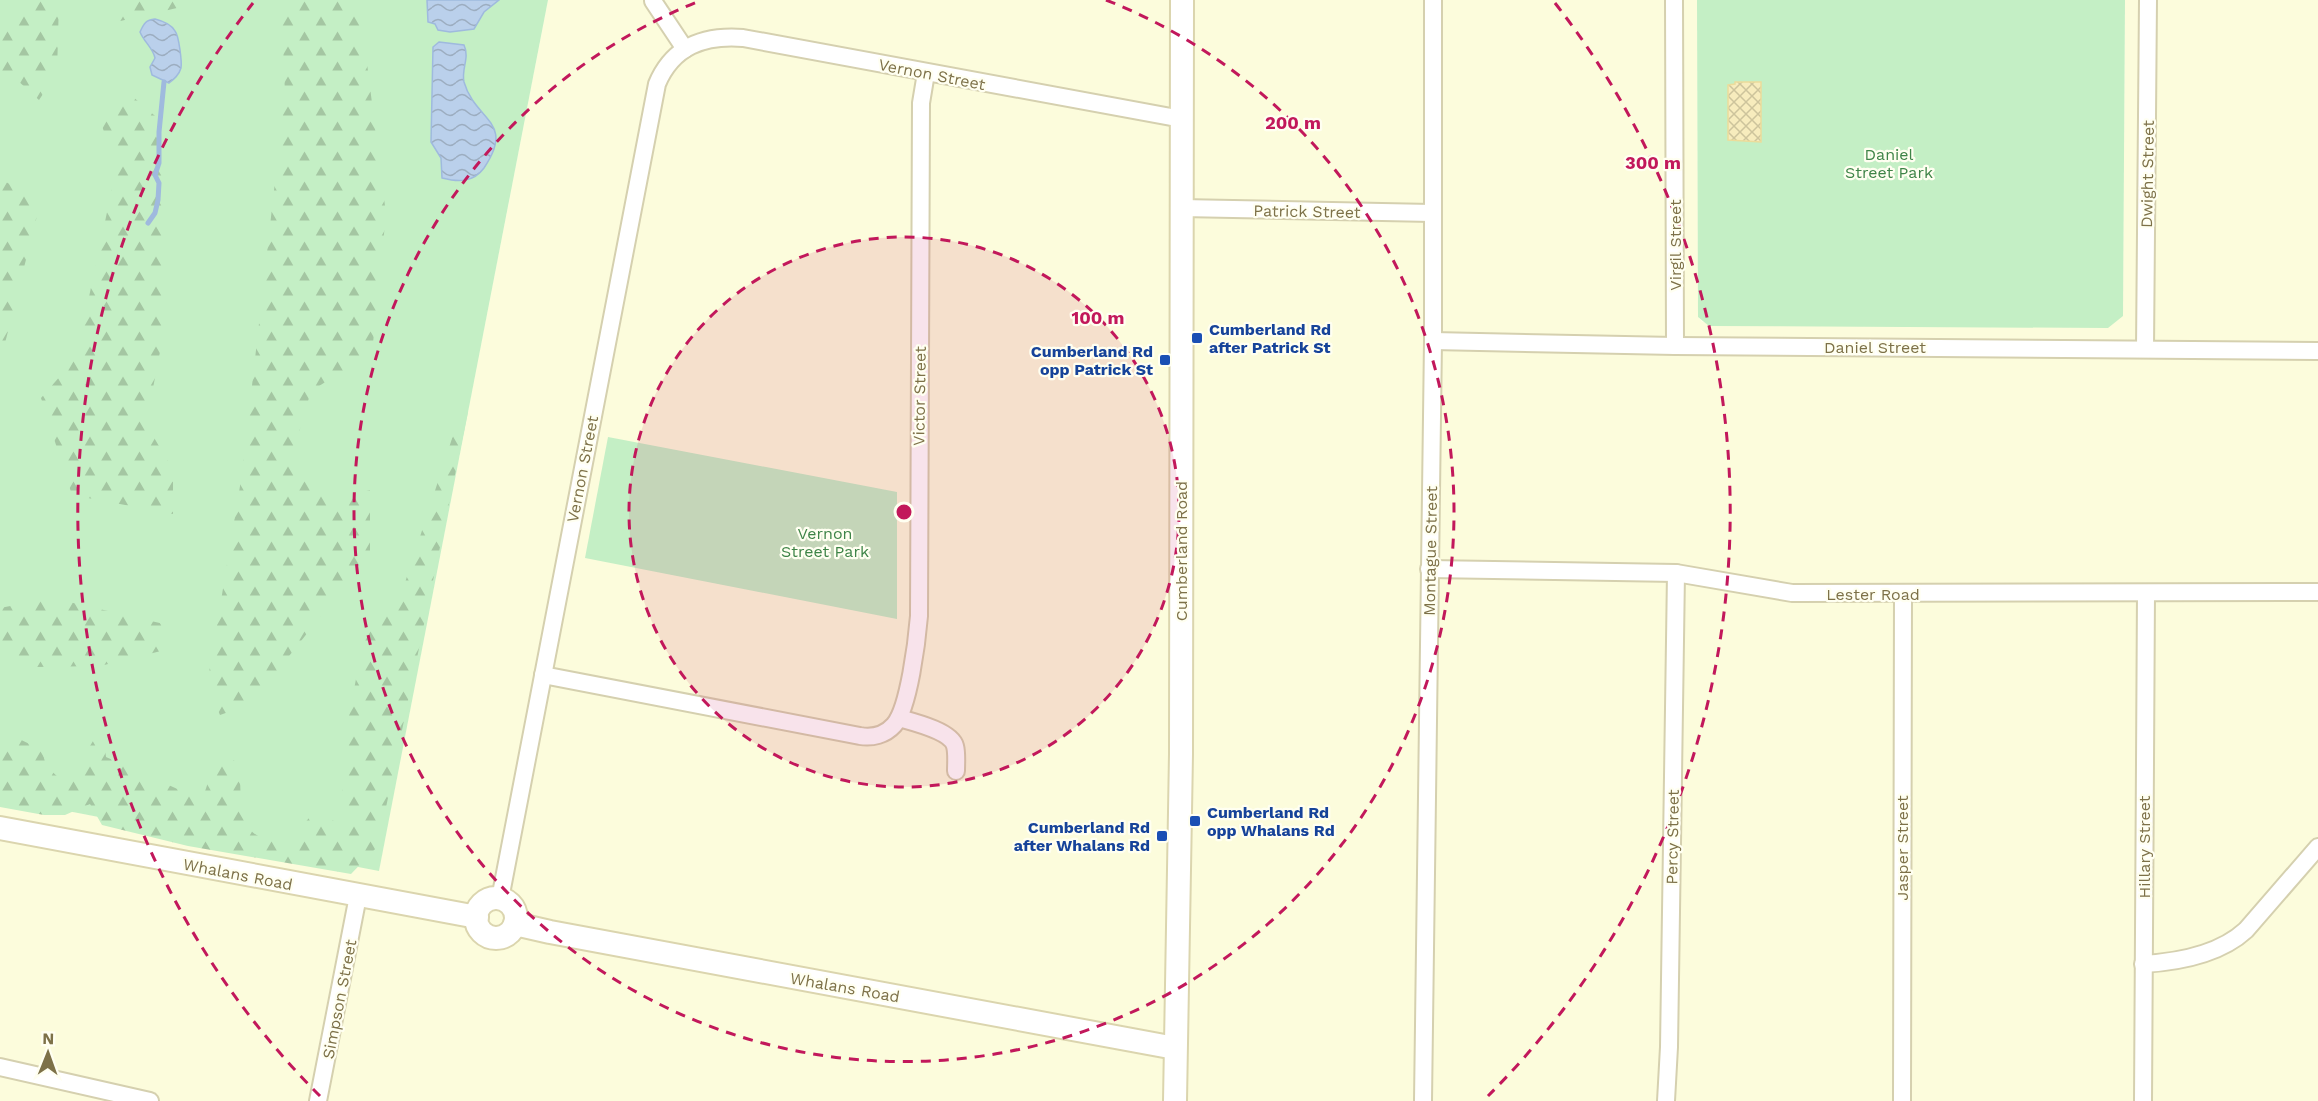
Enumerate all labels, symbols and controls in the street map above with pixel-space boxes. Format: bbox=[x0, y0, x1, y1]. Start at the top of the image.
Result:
street label: Vernon Street bbox=[877, 55, 987, 94]
text: 200 m bbox=[1265, 112, 1321, 133]
street label: Dwight Street bbox=[2137, 120, 2158, 228]
park label: Daniel Street Park bbox=[1845, 145, 1933, 182]
text: 300 m bbox=[1625, 152, 1681, 173]
street label: Virgil Street bbox=[1666, 199, 1685, 291]
street label: Patrick Street bbox=[1253, 201, 1361, 222]
text: 100 m bbox=[1071, 307, 1125, 328]
place label: Cumberland Rd after Patrick St bbox=[1209, 320, 1331, 357]
marker: Cumberland Rd after Patrick St bbox=[1190, 331, 1204, 345]
street label: Daniel Street bbox=[1824, 338, 1926, 357]
place label: Cumberland Rd opp Patrick St bbox=[1031, 342, 1153, 379]
street label: Victor Street bbox=[909, 346, 930, 446]
marker: Cumberland Rd opp Patrick St bbox=[1158, 353, 1172, 367]
street label: Vernon Street bbox=[563, 414, 602, 524]
street label: Cumberland Road bbox=[1172, 481, 1191, 621]
street label: Montague Street bbox=[1420, 486, 1441, 616]
centre of rings bbox=[894, 502, 914, 522]
park label: Vernon Street Park bbox=[781, 524, 869, 561]
street label: Lester Road bbox=[1826, 585, 1920, 604]
street label: Percy Street bbox=[1662, 789, 1683, 885]
street label: Jasper Street bbox=[1893, 795, 1912, 901]
street label: Hillary Street bbox=[2135, 795, 2154, 898]
place label: Cumberland Rd opp Whalans Rd bbox=[1207, 803, 1335, 840]
marker: Cumberland Rd opp Whalans Rd bbox=[1188, 814, 1202, 828]
place label: Cumberland Rd after Whalans Rd bbox=[1014, 818, 1150, 855]
marker: Cumberland Rd after Whalans Rd bbox=[1155, 829, 1169, 843]
street label: Whalans Road bbox=[182, 855, 294, 894]
street label: Simpson Street bbox=[319, 937, 360, 1060]
street label: Whalans Road bbox=[789, 968, 901, 1006]
north arrow bbox=[18, 1023, 78, 1083]
text: N bbox=[42, 1029, 54, 1048]

